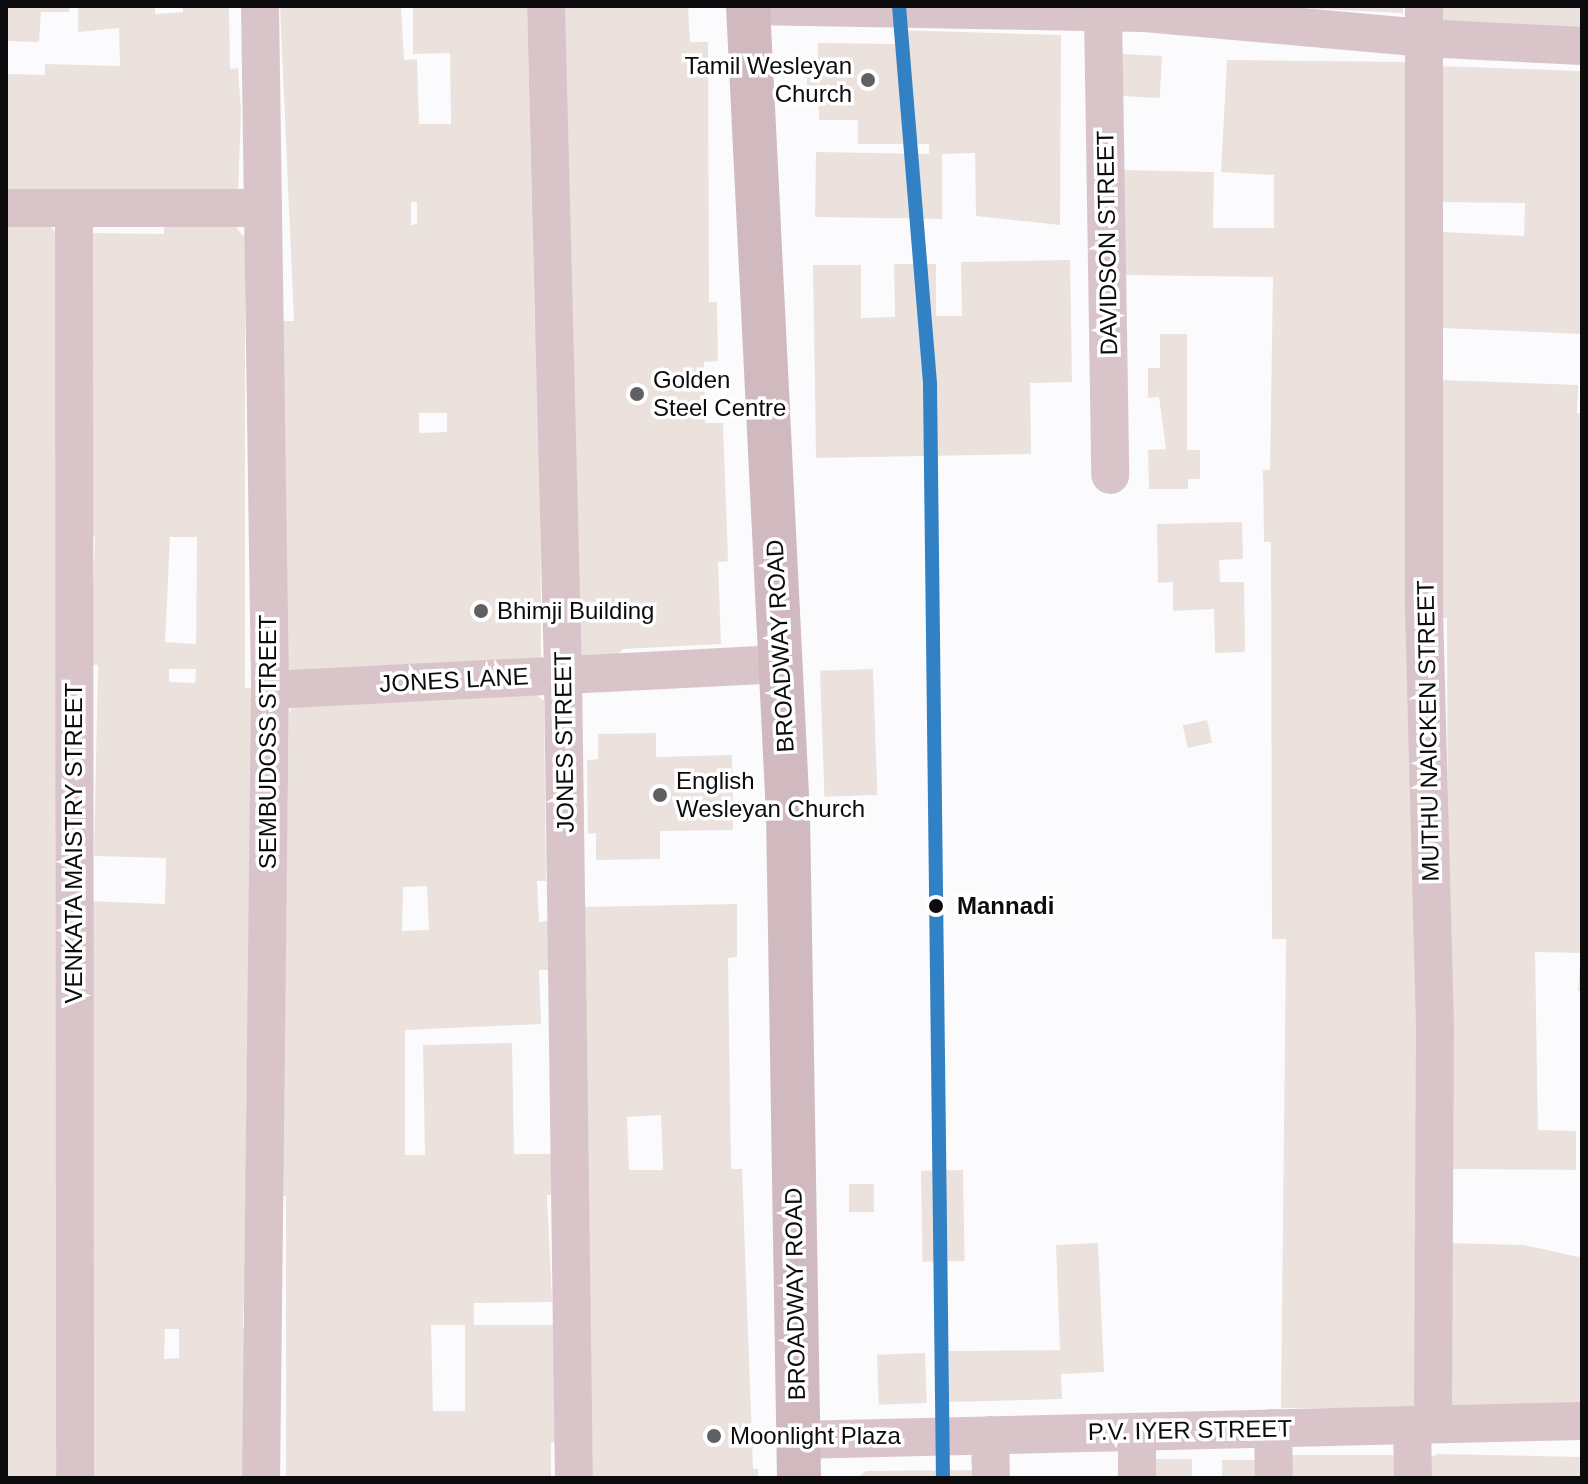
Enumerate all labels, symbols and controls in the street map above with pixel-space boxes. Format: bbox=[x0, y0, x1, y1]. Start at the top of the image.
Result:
place label: Tamil Wesleyan Church bbox=[684, 52, 852, 108]
marker: Tamil Wesleyan Church bbox=[859, 71, 877, 89]
street label: DAVIDSON STREET bbox=[1091, 130, 1123, 356]
place label: Golden Steel Centre bbox=[653, 366, 786, 422]
marker: Golden Steel Centre bbox=[628, 385, 646, 403]
street label: BROADWAY ROAD bbox=[760, 539, 800, 753]
street label: MUTHU NAICKEN STREET bbox=[1411, 580, 1445, 882]
place label: Bhimji Building bbox=[497, 597, 654, 625]
marker: Bhimji Building bbox=[472, 602, 490, 620]
street label: SEMBUDOSS STREET bbox=[254, 615, 282, 869]
street label: JONES STREET bbox=[548, 651, 580, 833]
street label: JONES LANE bbox=[379, 662, 529, 698]
street label: VENKATA MAISTRY STREET bbox=[60, 682, 88, 1004]
place label: English Wesleyan Church bbox=[676, 767, 865, 823]
marker: English Wesleyan Church bbox=[651, 786, 669, 804]
marker: Mannadi bbox=[922, 892, 950, 920]
place label: Mannadi bbox=[957, 892, 1054, 920]
street label: BROADWAY ROAD bbox=[779, 1187, 811, 1401]
street label: P.V. IYER STREET bbox=[1088, 1414, 1292, 1446]
place label: Moonlight Plaza bbox=[730, 1422, 901, 1450]
marker: Moonlight Plaza bbox=[705, 1427, 723, 1445]

